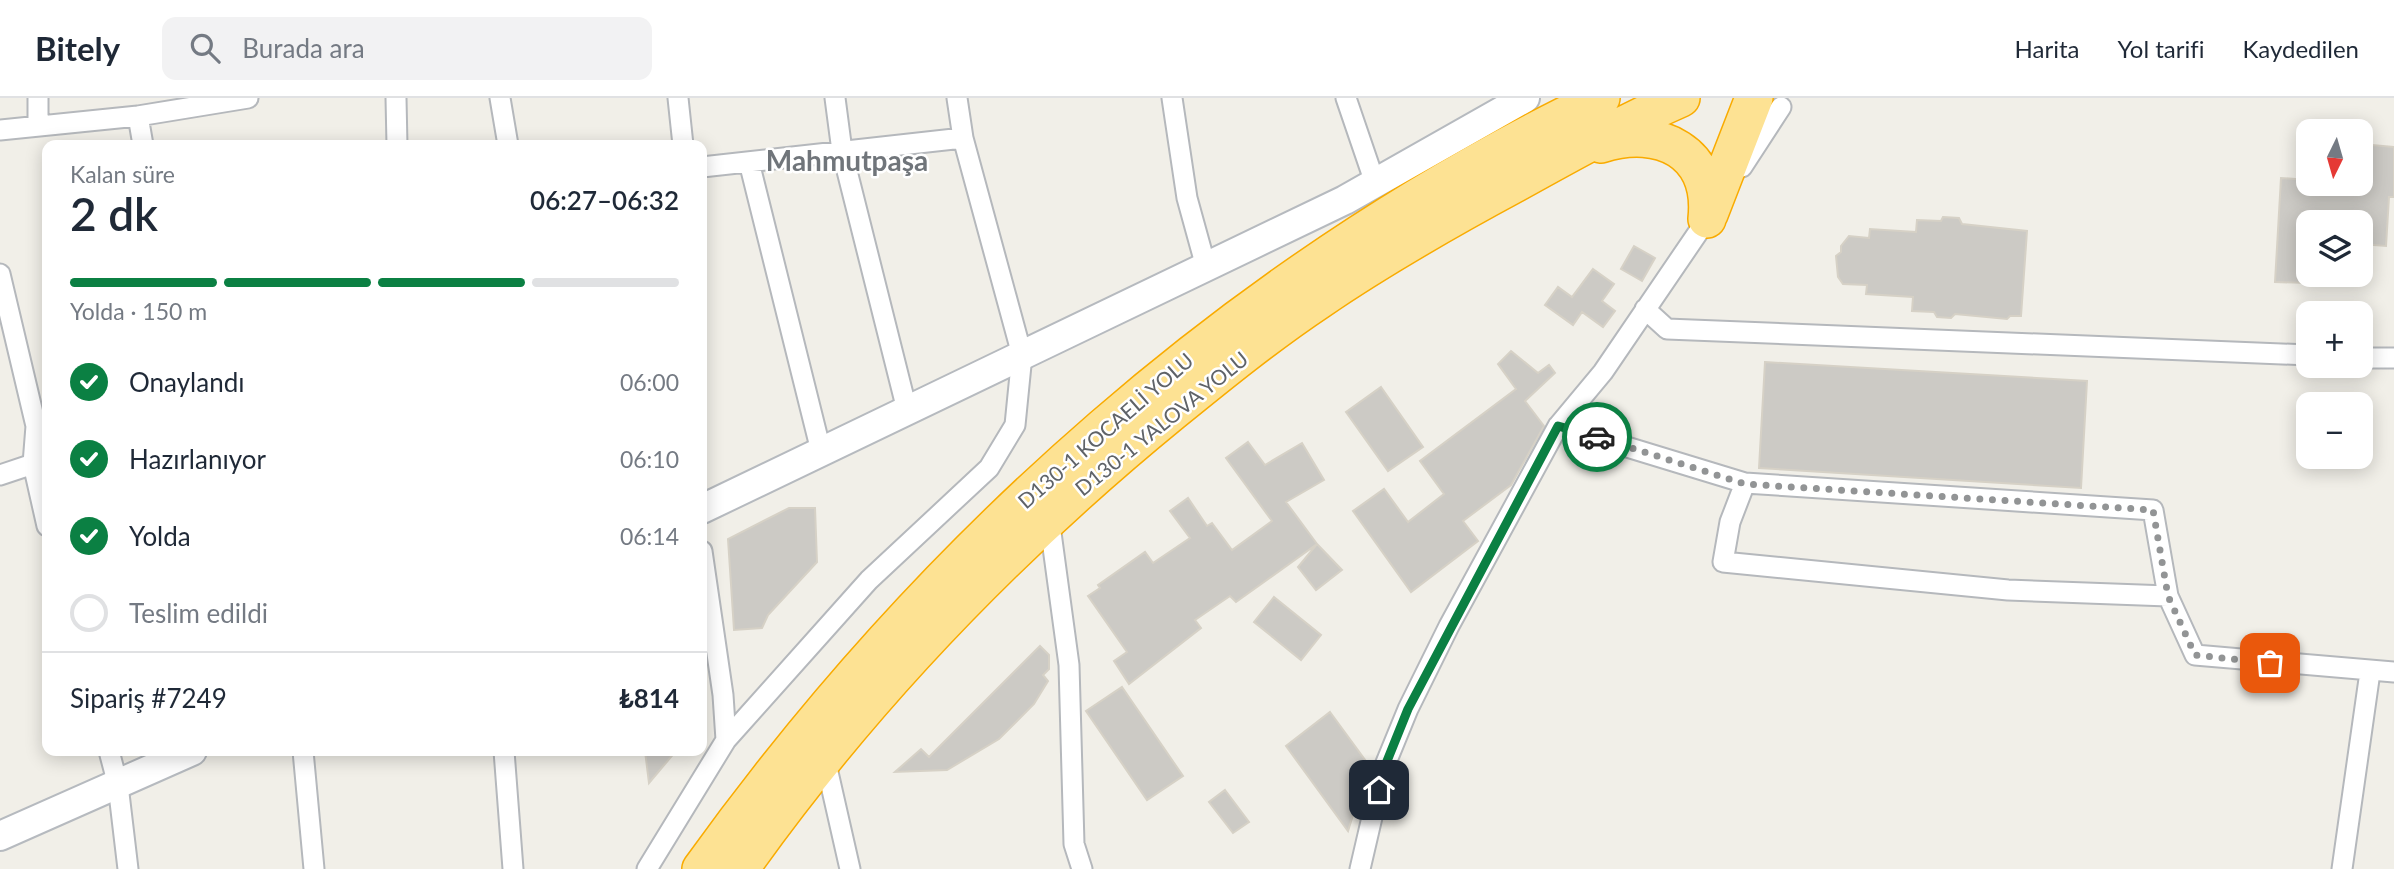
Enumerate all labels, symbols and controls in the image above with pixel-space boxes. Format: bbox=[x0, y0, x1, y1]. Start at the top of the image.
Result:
search box bbox=[162, 17, 652, 80]
text: Bitely bbox=[35, 28, 120, 68]
icon: search bbox=[186, 29, 224, 67]
text: Burada ara bbox=[242, 32, 365, 64]
text: Harita bbox=[2015, 34, 2079, 63]
text: Yol tarifi bbox=[2117, 34, 2204, 63]
text: Kaydedilen bbox=[2242, 34, 2359, 63]
north arrow bbox=[2296, 119, 2373, 196]
map controls bbox=[2296, 119, 2373, 469]
district label: Mahmutpaşa bbox=[766, 143, 928, 177]
text: Kalan süre bbox=[70, 160, 175, 188]
text: 06:27–06:32 bbox=[530, 184, 679, 216]
text: 2 dk bbox=[70, 186, 158, 241]
button: layers bbox=[2296, 210, 2373, 287]
text: Yolda · 150 m bbox=[70, 297, 207, 325]
button: + bbox=[2296, 301, 2373, 378]
street label: D130-1 YALOVA YOLU bbox=[1069, 346, 1253, 500]
street label: D130-1 KOCAELİ YOLU bbox=[1012, 347, 1198, 513]
icon: check bbox=[70, 363, 108, 401]
text: Onaylandı bbox=[129, 366, 244, 398]
text: 06:00 bbox=[620, 368, 679, 396]
button: − bbox=[2296, 392, 2373, 469]
courier bbox=[1562, 402, 1632, 472]
icon: car bbox=[1578, 418, 1616, 456]
icon: check bbox=[70, 440, 108, 478]
text: Hazırlanıyor bbox=[129, 443, 266, 475]
text: 06:10 bbox=[620, 445, 679, 473]
icon: check bbox=[70, 517, 108, 555]
text: Yolda bbox=[129, 520, 191, 552]
text: 06:14 bbox=[620, 522, 679, 550]
text: Teslim edildi bbox=[129, 597, 268, 629]
pin bbox=[2240, 633, 2300, 693]
icon: bag bbox=[2251, 644, 2289, 682]
text: Sipariş #7249 bbox=[70, 682, 227, 714]
text: ₺814 bbox=[619, 682, 679, 714]
pin bbox=[1349, 760, 1409, 820]
icon: home bbox=[1360, 771, 1398, 809]

